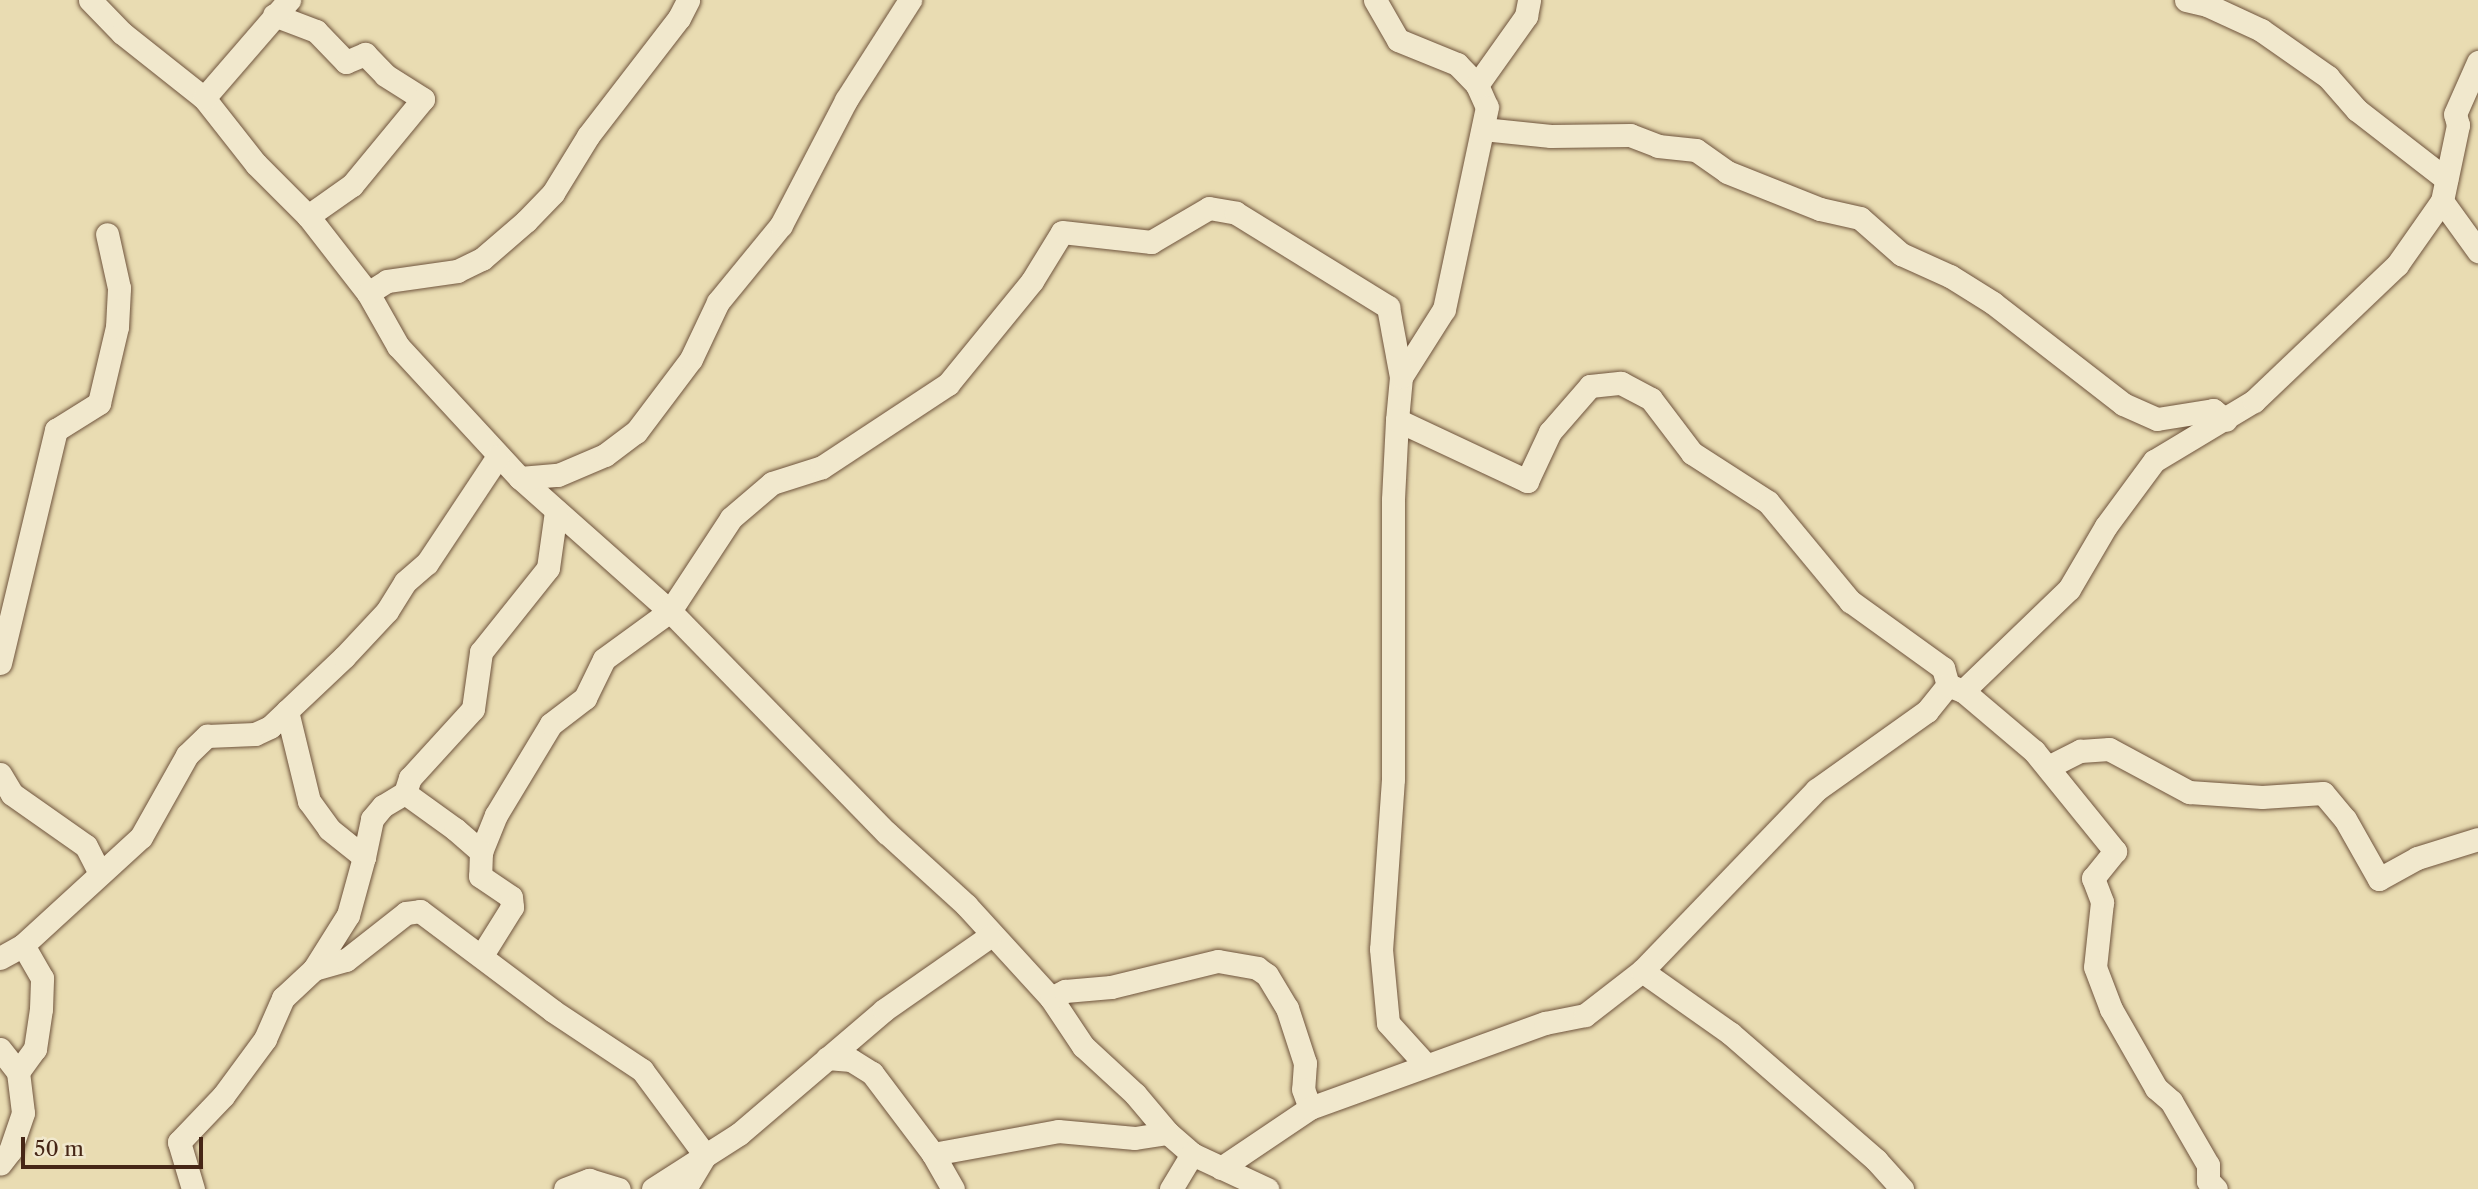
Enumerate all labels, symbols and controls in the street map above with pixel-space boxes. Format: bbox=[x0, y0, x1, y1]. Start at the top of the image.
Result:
scale bar bbox=[24, 1122, 206, 1166]
text: 50 m bbox=[34, 1136, 84, 1161]

